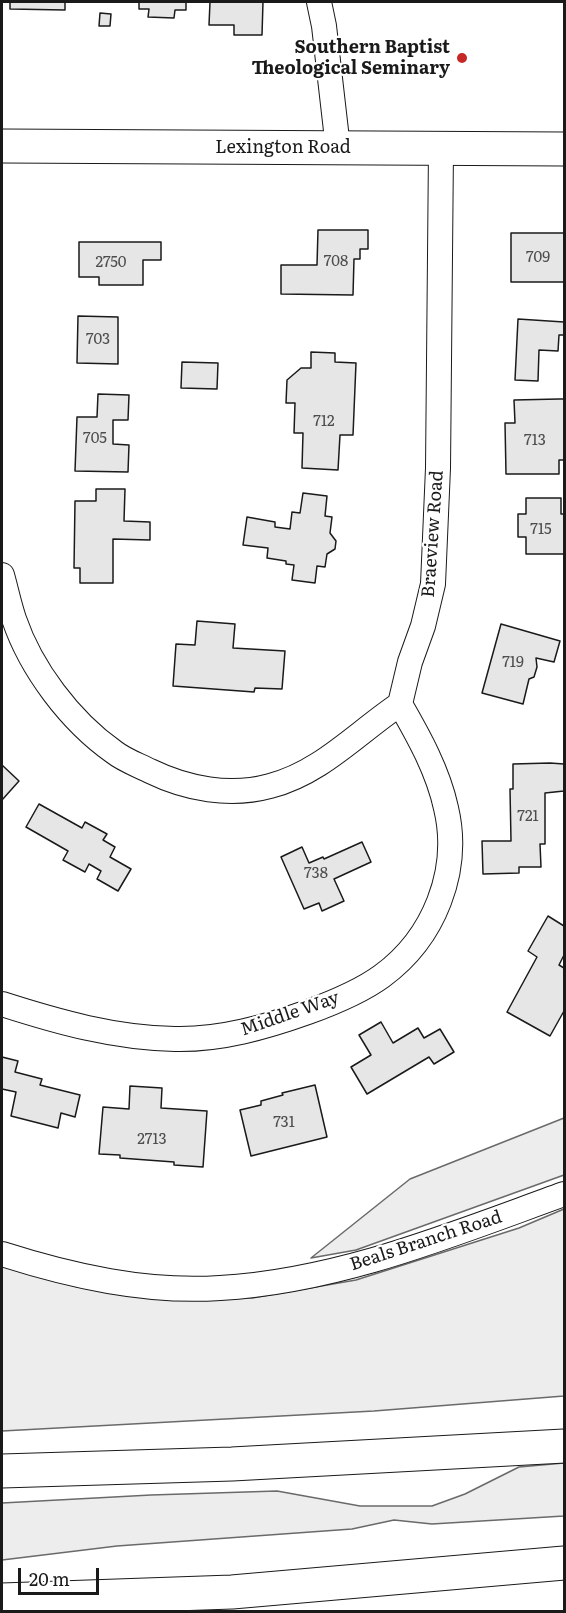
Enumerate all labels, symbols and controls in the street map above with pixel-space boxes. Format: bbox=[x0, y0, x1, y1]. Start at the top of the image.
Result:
place label: Southern Baptist Theological Seminary bbox=[251, 37, 450, 80]
marker: Southern Baptist Theological Seminary bbox=[455, 51, 469, 65]
street label: Lexington Road bbox=[215, 137, 351, 159]
house number: 709 bbox=[526, 249, 550, 267]
house number: 708 bbox=[324, 253, 348, 271]
house number: 2750 bbox=[96, 254, 126, 272]
house number: 703 bbox=[86, 331, 110, 349]
house number: 712 bbox=[313, 413, 335, 431]
house number: 705 bbox=[83, 430, 107, 448]
house number: 713 bbox=[524, 432, 546, 450]
street label: Braeview Road bbox=[418, 470, 448, 598]
house number: 715 bbox=[530, 521, 552, 539]
house number: 719 bbox=[502, 654, 524, 672]
house number: 721 bbox=[517, 808, 539, 826]
house number: 738 bbox=[304, 865, 328, 883]
street label: Middle Way bbox=[238, 987, 342, 1041]
house number: 731 bbox=[273, 1114, 295, 1132]
house number: 2713 bbox=[137, 1131, 167, 1149]
street label: Beals Branch Road bbox=[347, 1206, 505, 1276]
scale bar bbox=[21, 1556, 102, 1594]
text: 20 m bbox=[29, 1565, 70, 1592]

